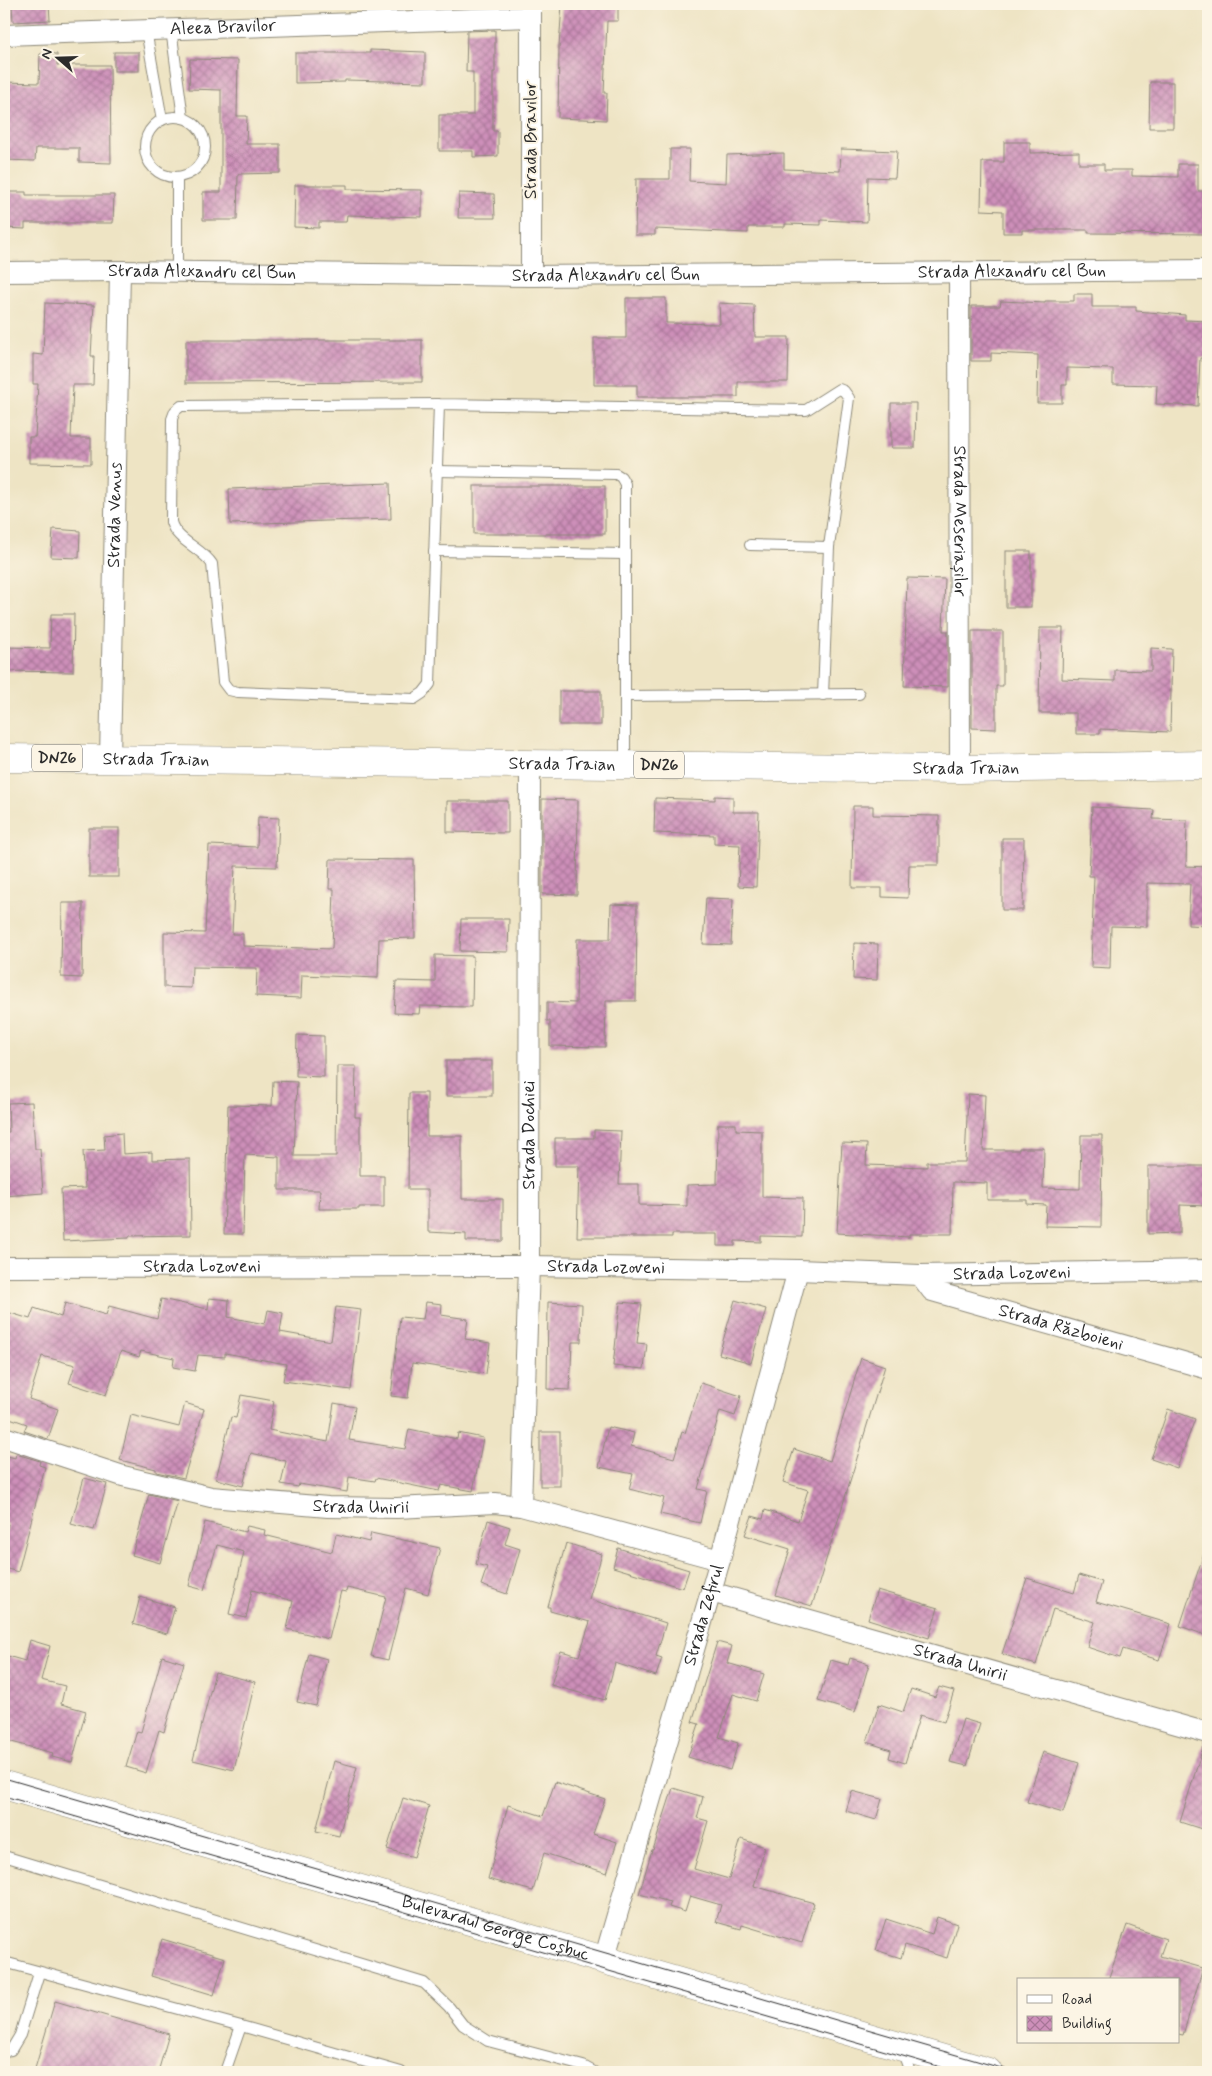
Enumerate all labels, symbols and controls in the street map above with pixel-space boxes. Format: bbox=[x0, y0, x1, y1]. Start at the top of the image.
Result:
street label: Aleea Bravilor bbox=[170, 14, 277, 41]
north arrow bbox=[32, 32, 82, 82]
text: N bbox=[37, 46, 57, 61]
street label: Strada Bravilor bbox=[519, 80, 543, 199]
street label: Strada Alexandru cel Bun bbox=[108, 259, 296, 285]
street label: Strada Alexandru cel Bun bbox=[918, 259, 1106, 285]
street label: Strada Alexandru cel Bun bbox=[512, 263, 700, 288]
street label: Strada Meseriașilor bbox=[947, 445, 972, 597]
street label: Strada Venus bbox=[102, 462, 128, 568]
road number: DN26 bbox=[32, 744, 82, 771]
street label: Strada Traian bbox=[102, 747, 209, 772]
street label: Strada Traian bbox=[508, 752, 615, 777]
road number: DN26 bbox=[634, 752, 684, 778]
street label: Strada Traian bbox=[912, 756, 1019, 781]
street label: Strada Dochiei bbox=[517, 1081, 541, 1190]
street label: Strada Lozoveni bbox=[547, 1254, 665, 1280]
street label: Strada Lozoveni bbox=[143, 1255, 261, 1279]
street label: Strada Lozoveni bbox=[953, 1260, 1071, 1286]
street label: Strada Războieni bbox=[996, 1298, 1126, 1357]
street label: Strada Unirii bbox=[312, 1494, 410, 1520]
street label: Strada Zefirul bbox=[678, 1562, 730, 1669]
street label: Strada Unirii bbox=[910, 1638, 1010, 1687]
street label: Bulevardul George Coșbuc bbox=[399, 1890, 592, 1967]
legend bbox=[1017, 1978, 1180, 2044]
text: Road bbox=[1062, 1990, 1092, 2010]
text: Building bbox=[1062, 2014, 1112, 2035]

